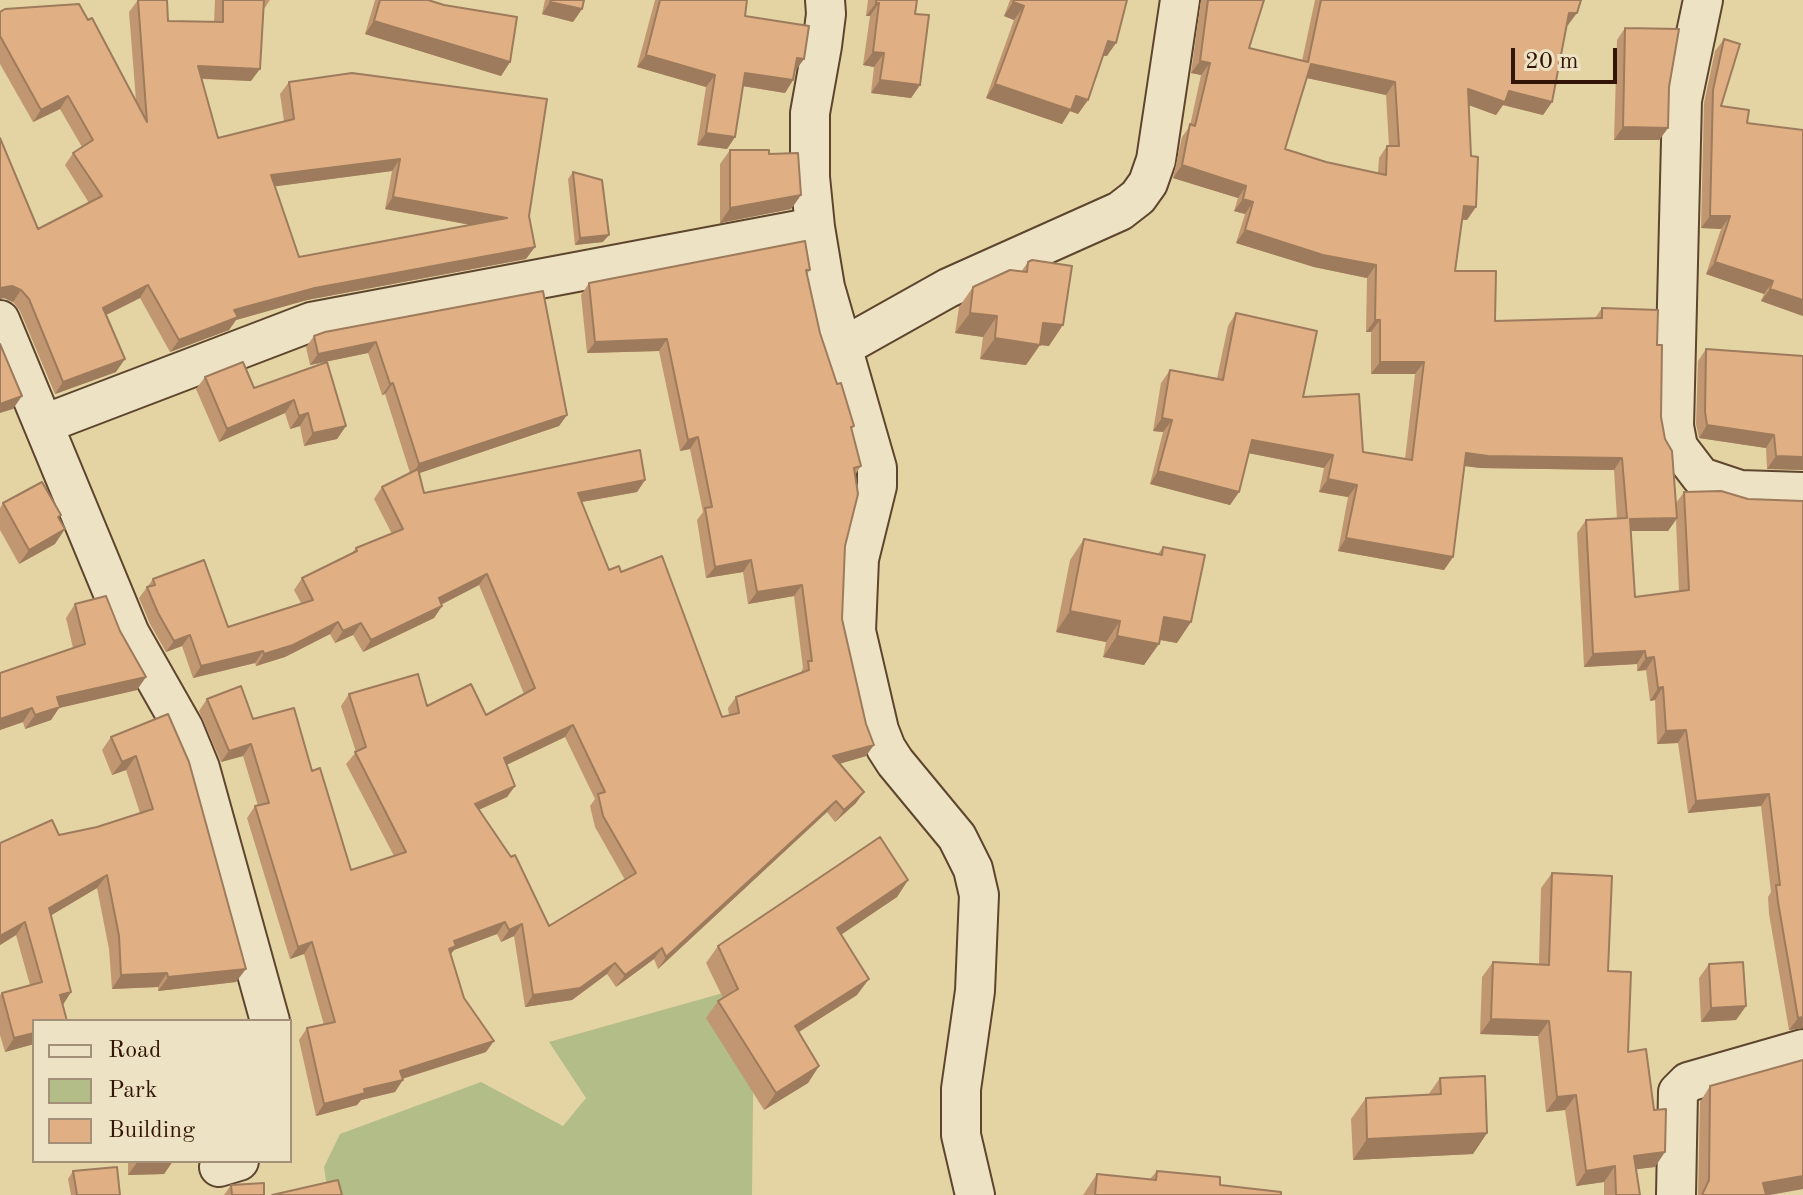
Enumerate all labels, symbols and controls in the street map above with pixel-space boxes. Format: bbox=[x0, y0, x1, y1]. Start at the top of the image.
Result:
scale bar bbox=[1515, 32, 1621, 82]
text: 20 m bbox=[1525, 50, 1579, 74]
legend bbox=[32, 1019, 292, 1163]
text: Road bbox=[108, 1039, 161, 1063]
text: Park bbox=[108, 1079, 157, 1103]
text: Building bbox=[108, 1119, 195, 1143]

